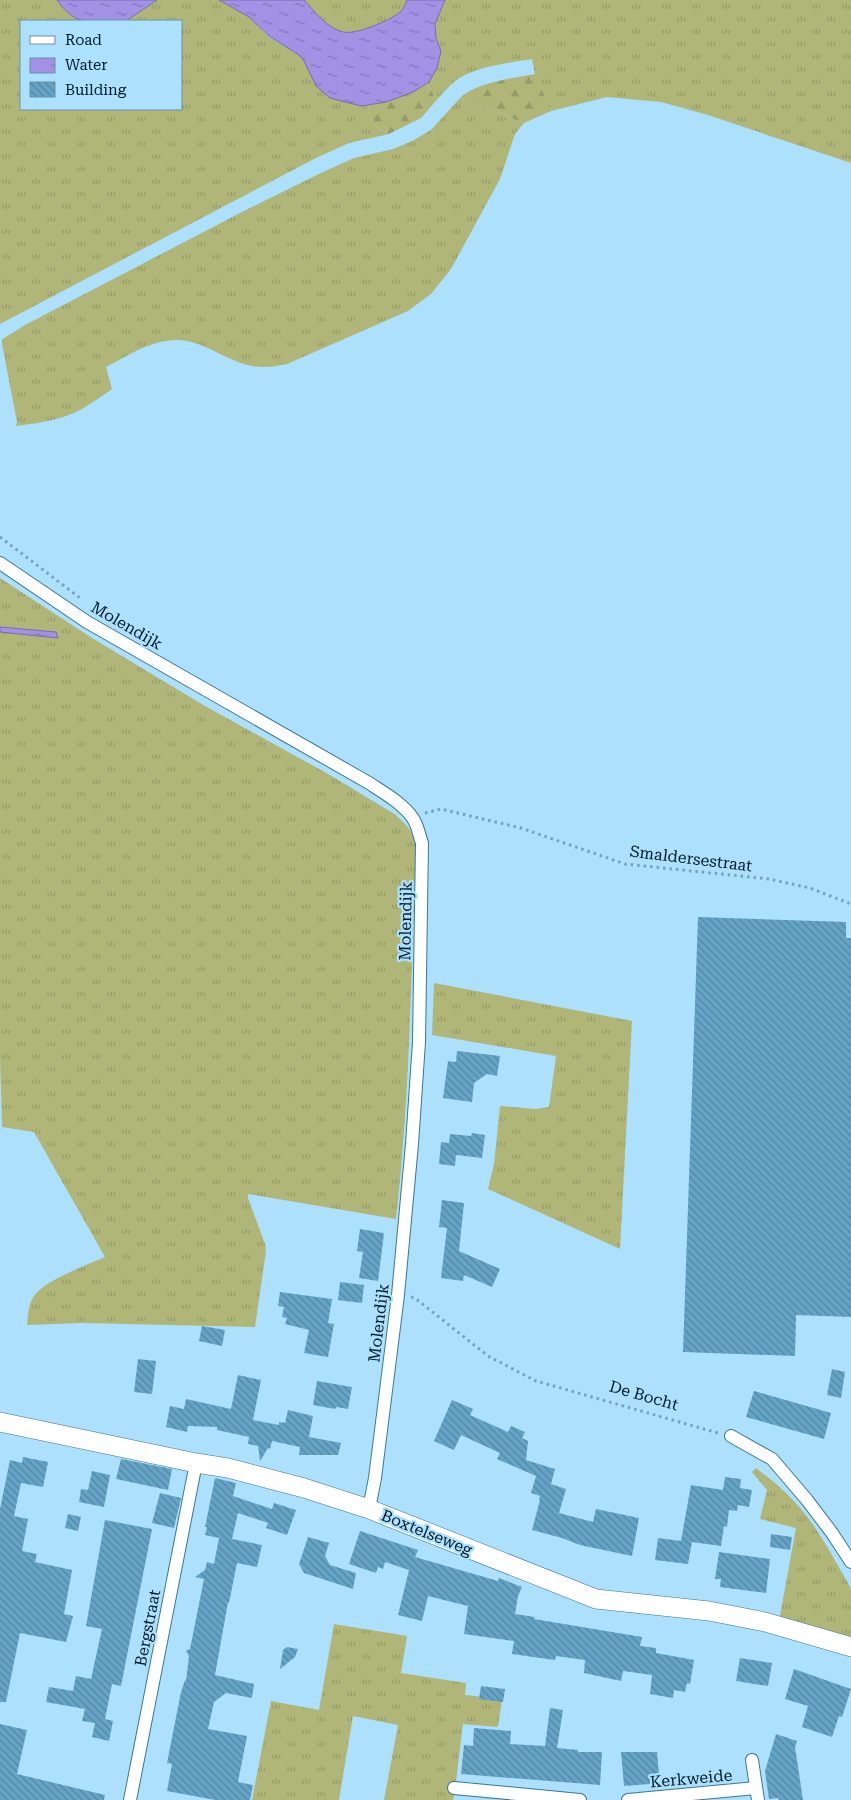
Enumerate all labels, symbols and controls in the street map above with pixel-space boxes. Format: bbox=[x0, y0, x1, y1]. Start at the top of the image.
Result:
legend bbox=[20, 20, 182, 110]
text: Road bbox=[65, 31, 102, 49]
text: Water bbox=[65, 56, 107, 74]
text: Building bbox=[65, 81, 127, 99]
street label: Molendijk bbox=[88, 597, 166, 653]
street label: Smaldersestraat bbox=[629, 842, 753, 875]
street label: Molendijk bbox=[395, 881, 416, 961]
street label: Molendijk bbox=[364, 1283, 393, 1364]
street label: De Bocht bbox=[607, 1377, 681, 1414]
street label: Boxtelseweg bbox=[379, 1506, 476, 1560]
street label: Bergstraat bbox=[131, 1588, 164, 1668]
street label: Kerkweide bbox=[649, 1765, 733, 1792]

